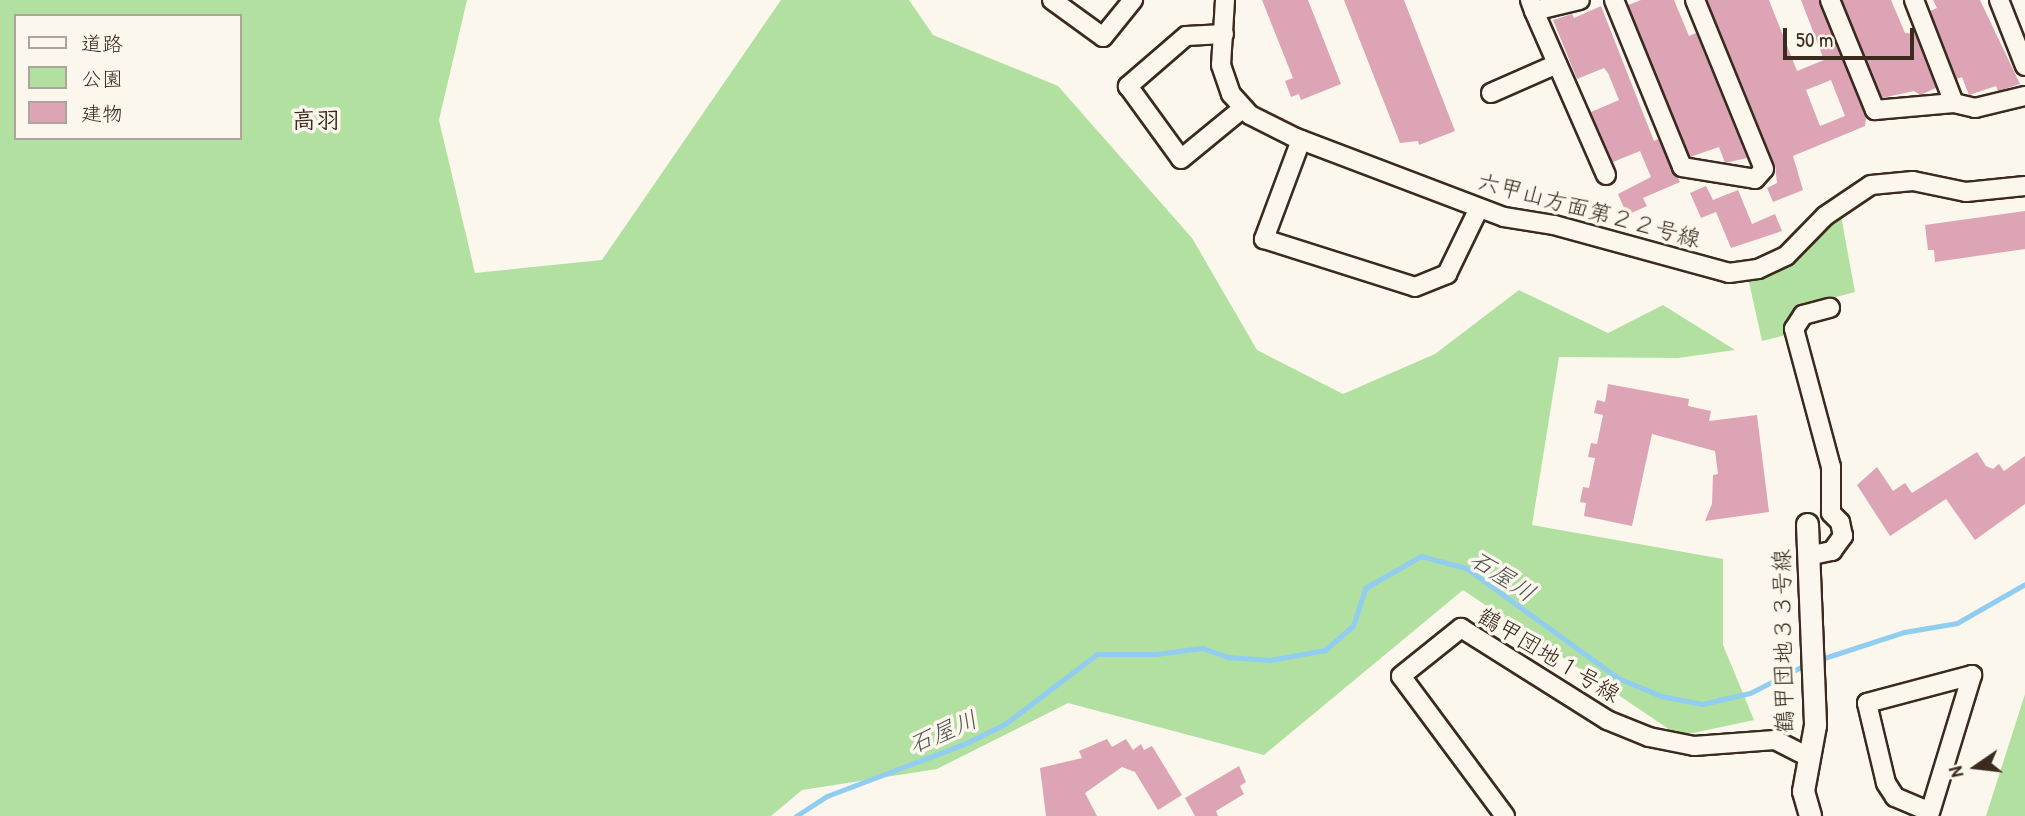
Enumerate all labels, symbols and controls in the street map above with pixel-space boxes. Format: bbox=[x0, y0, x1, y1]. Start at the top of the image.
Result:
legend bbox=[14, 14, 242, 140]
scale bar bbox=[1787, 14, 1918, 58]
text: 50 m bbox=[1796, 25, 1833, 54]
text: 道路 bbox=[81, 29, 123, 58]
text: 公園 bbox=[81, 64, 123, 93]
text: 建物 bbox=[81, 99, 123, 128]
district label: 高羽 bbox=[292, 106, 340, 134]
street label: 六甲山方面第２２号線 bbox=[1474, 167, 1704, 253]
water label: 石屋川 bbox=[1465, 544, 1541, 608]
street label: 鶴甲団地３３号線 bbox=[1768, 549, 1798, 733]
street label: 鶴甲団地１号線 bbox=[1473, 602, 1625, 708]
water label: 石屋川 bbox=[904, 705, 982, 759]
north arrow bbox=[1941, 732, 2011, 802]
text: N bbox=[1942, 764, 1969, 780]

